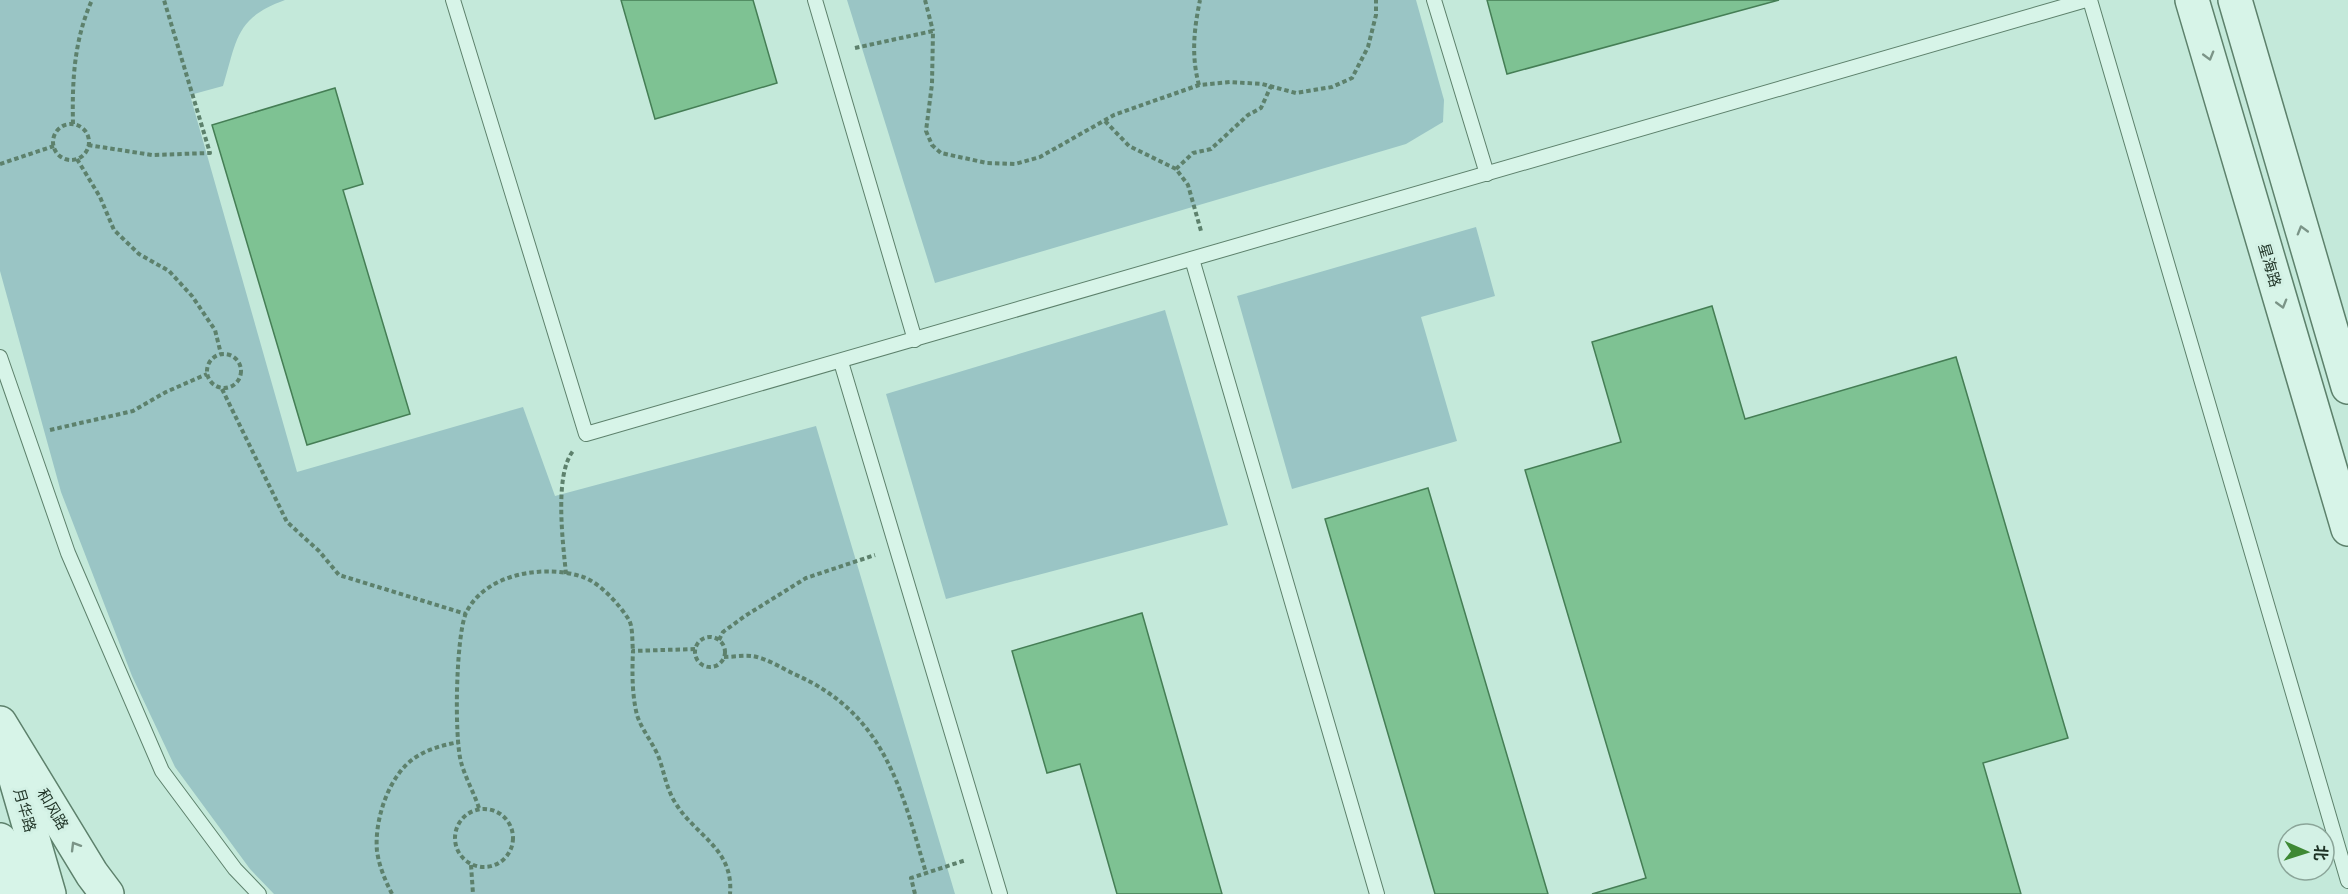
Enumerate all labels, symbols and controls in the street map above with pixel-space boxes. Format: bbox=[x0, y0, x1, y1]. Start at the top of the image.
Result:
one-way arrow bbox=[2202, 50, 2214, 61]
one-way arrow bbox=[2297, 225, 2309, 236]
street label: 星海路 bbox=[2254, 240, 2286, 290]
one-way arrow bbox=[2275, 298, 2287, 309]
street label: 和风路 bbox=[32, 784, 74, 834]
street label: 月华路 bbox=[9, 785, 41, 835]
north arrow bbox=[2276, 822, 2336, 882]
one-way arrow bbox=[70, 842, 82, 852]
text: 北 bbox=[2310, 844, 2332, 861]

